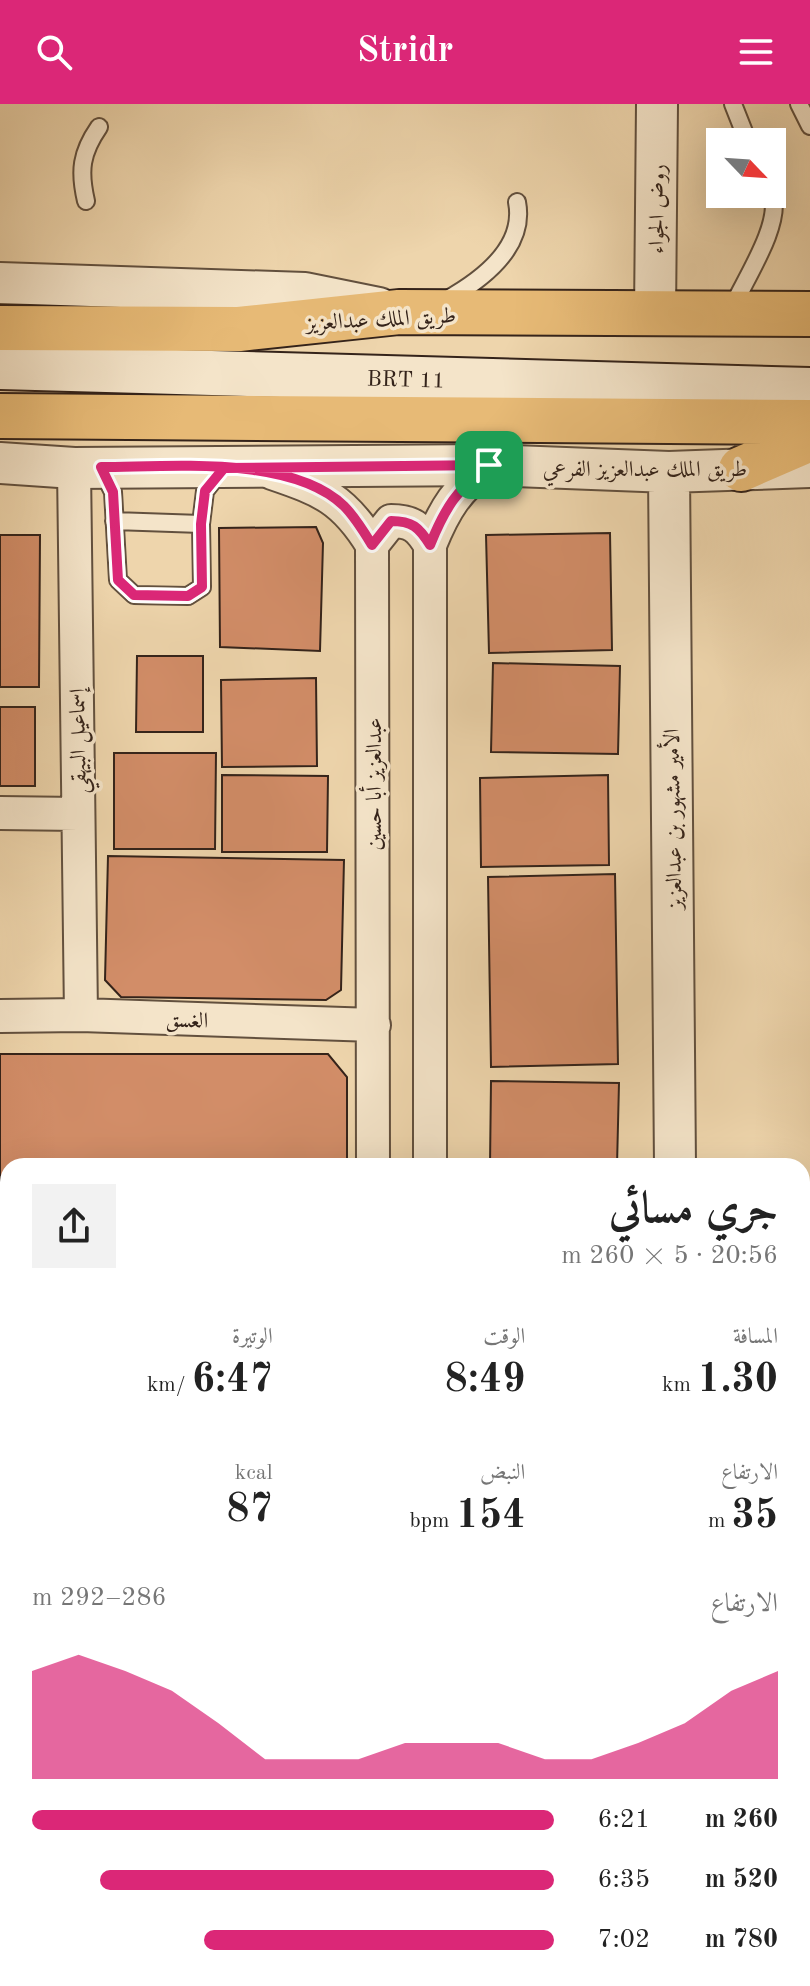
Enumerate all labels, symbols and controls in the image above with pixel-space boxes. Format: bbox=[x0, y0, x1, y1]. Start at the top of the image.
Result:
icon: search bbox=[32, 30, 76, 74]
icon: menu bbox=[734, 30, 778, 74]
text: Stridr bbox=[357, 34, 453, 70]
north arrow bbox=[706, 128, 786, 208]
map controls bbox=[706, 128, 786, 208]
street label: روض الجواء bbox=[646, 164, 671, 254]
street label: طريق الملك عبدالعزيز bbox=[304, 305, 457, 337]
street label: BRT 11 bbox=[366, 368, 445, 393]
pin bbox=[455, 431, 523, 499]
icon: arrive bbox=[467, 443, 511, 487]
street label: طريق الملك عبدالعزيز الفرعي bbox=[543, 459, 747, 487]
street label: إسماعيل البيهقي bbox=[67, 687, 101, 794]
street label: عبدالعزيز أبا حسين bbox=[358, 717, 388, 851]
street label: الأمير مشهور بن عبدالعزيز bbox=[655, 728, 689, 912]
street label: الغسق bbox=[165, 1009, 209, 1034]
button: share bbox=[32, 1184, 116, 1268]
text: جري مسائي bbox=[609, 1188, 778, 1232]
text: 20:56 · 5 × 260 m bbox=[561, 1243, 778, 1269]
text: الوتيرة bbox=[232, 1326, 273, 1348]
text: الوقت bbox=[483, 1326, 525, 1348]
text: المسافة bbox=[733, 1326, 778, 1348]
text: 6:47 bbox=[192, 1361, 273, 1401]
text: 8:49 bbox=[445, 1361, 525, 1401]
text: 1.30 bbox=[697, 1361, 778, 1401]
text: /km bbox=[147, 1374, 192, 1396]
text: km bbox=[662, 1374, 697, 1396]
text: kcal bbox=[235, 1462, 273, 1484]
text: النبض bbox=[480, 1462, 525, 1484]
text: الارتفاع bbox=[721, 1462, 778, 1484]
text: 87 bbox=[226, 1491, 273, 1531]
text: 154 bbox=[456, 1497, 525, 1537]
text: 35 bbox=[732, 1497, 778, 1537]
text: bpm bbox=[409, 1510, 456, 1532]
text: m bbox=[708, 1510, 732, 1532]
text: 286–292 m bbox=[32, 1585, 167, 1611]
text: الارتفاع bbox=[711, 1591, 778, 1617]
text: 6:21 bbox=[597, 1807, 650, 1833]
text: 260 m bbox=[705, 1807, 778, 1833]
text: 6:35 bbox=[597, 1867, 650, 1893]
text: 520 m bbox=[705, 1867, 778, 1893]
text: 7:02 bbox=[597, 1927, 650, 1953]
text: 780 m bbox=[705, 1927, 778, 1953]

